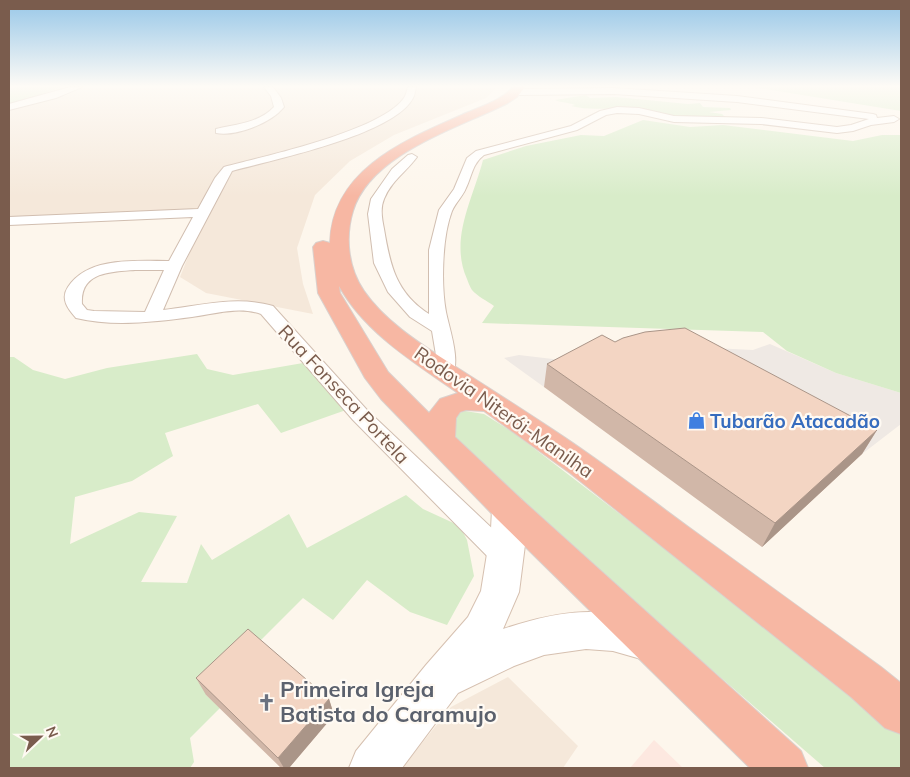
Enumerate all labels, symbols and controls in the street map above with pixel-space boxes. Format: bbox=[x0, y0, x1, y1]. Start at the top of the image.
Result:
street label: Rua Fonseca Portela bbox=[273, 320, 415, 468]
street label: Rodovia Niterói-Manilha bbox=[410, 341, 598, 483]
place label: Tubarão Atacadão bbox=[710, 409, 880, 433]
shop icon: Tubarão Atacadão bbox=[686, 411, 706, 431]
place label: Primeira Igreja Batista do Caramujo bbox=[280, 675, 497, 728]
church icon: Primeira Igreja Batista do Caramujo bbox=[256, 692, 276, 712]
north arrow bbox=[15, 712, 65, 762]
text: N bbox=[42, 724, 62, 740]

